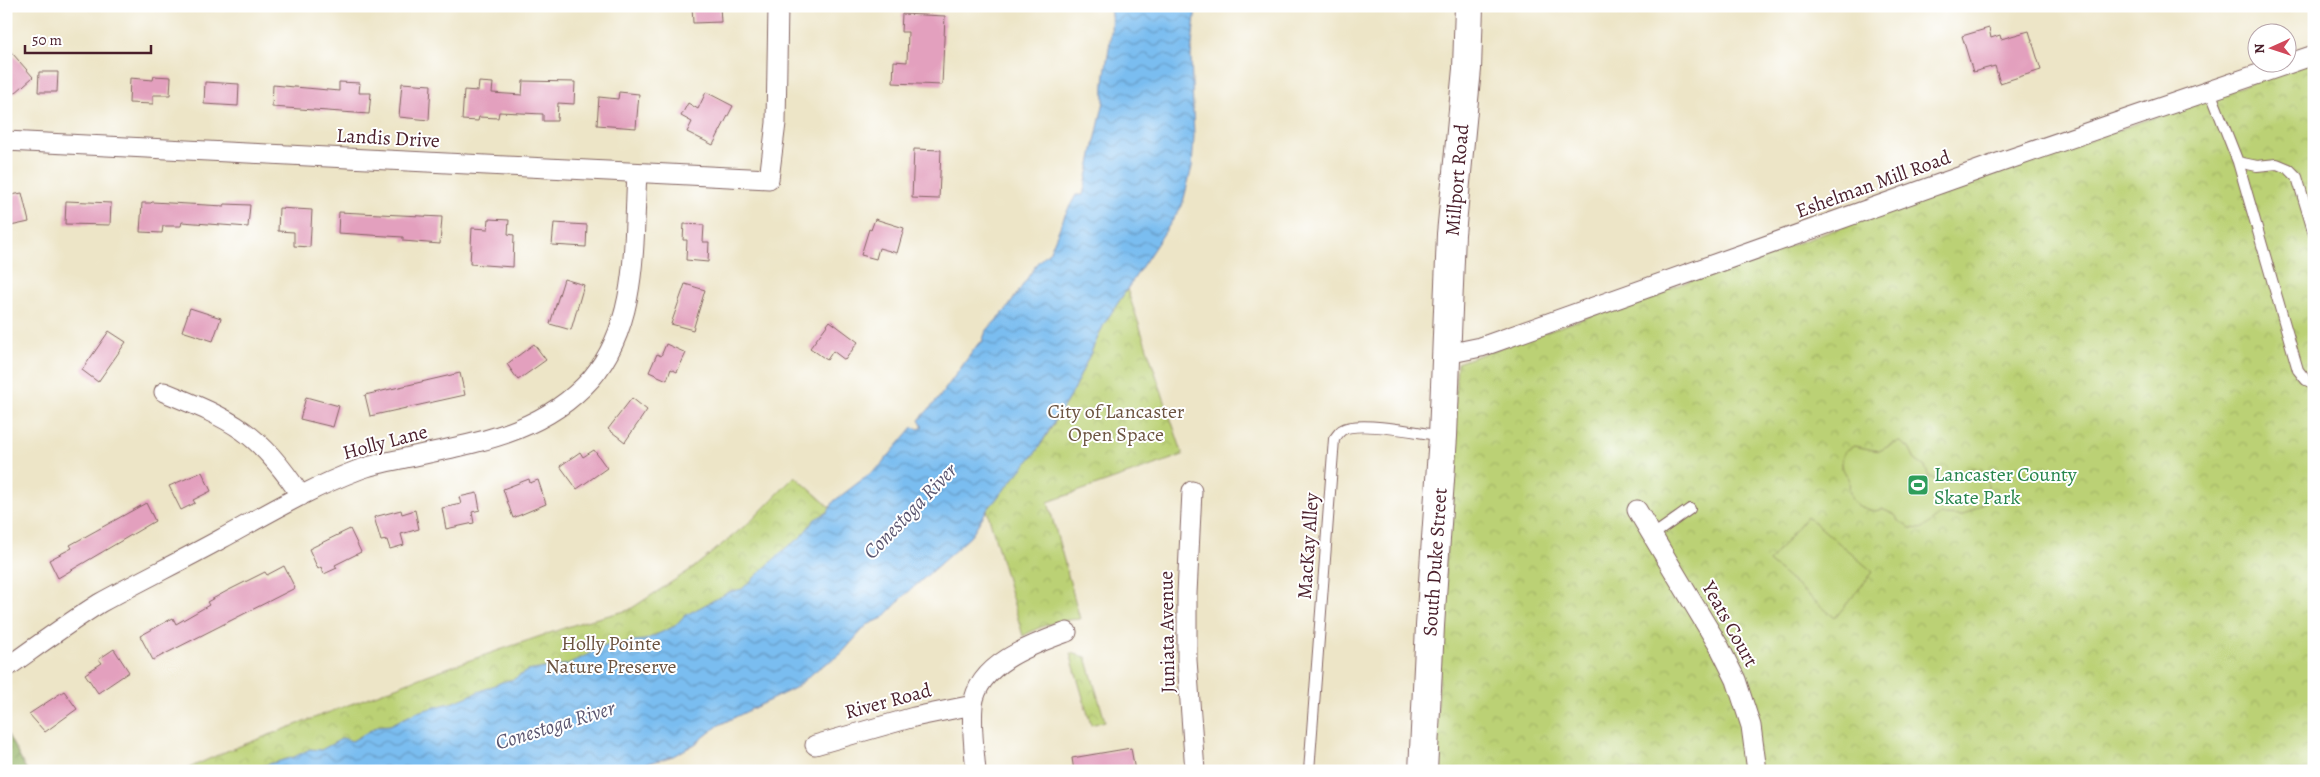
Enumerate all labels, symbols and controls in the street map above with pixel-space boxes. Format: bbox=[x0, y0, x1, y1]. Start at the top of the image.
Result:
scale bar bbox=[25, 22, 151, 54]
north arrow bbox=[2248, 22, 2298, 72]
text: 50 m bbox=[32, 30, 62, 50]
text: N bbox=[2250, 43, 2269, 54]
street label: Landis Drive bbox=[336, 122, 441, 154]
street label: Millport Road bbox=[1439, 123, 1475, 237]
street label: Eshelman Mill Road bbox=[1792, 143, 1954, 225]
park label: City of Lancaster Open Space bbox=[1047, 398, 1185, 448]
street label: Holly Lane bbox=[340, 418, 430, 466]
water label: Conestoga River bbox=[857, 456, 964, 565]
place label: Lancaster County Skate Park bbox=[1934, 461, 2078, 511]
sports icon: Lancaster County Skate Park bbox=[1906, 473, 1930, 497]
street label: South Duke Street bbox=[1416, 486, 1454, 637]
street label: MacKay Alley bbox=[1291, 491, 1325, 600]
street label: Juniata Avenue bbox=[1152, 571, 1182, 693]
street label: Yeats Court bbox=[1695, 575, 1765, 672]
park label: Holly Pointe Nature Preserve bbox=[546, 630, 676, 680]
street label: River Road bbox=[842, 676, 934, 725]
water label: Conestoga River bbox=[492, 693, 619, 756]

